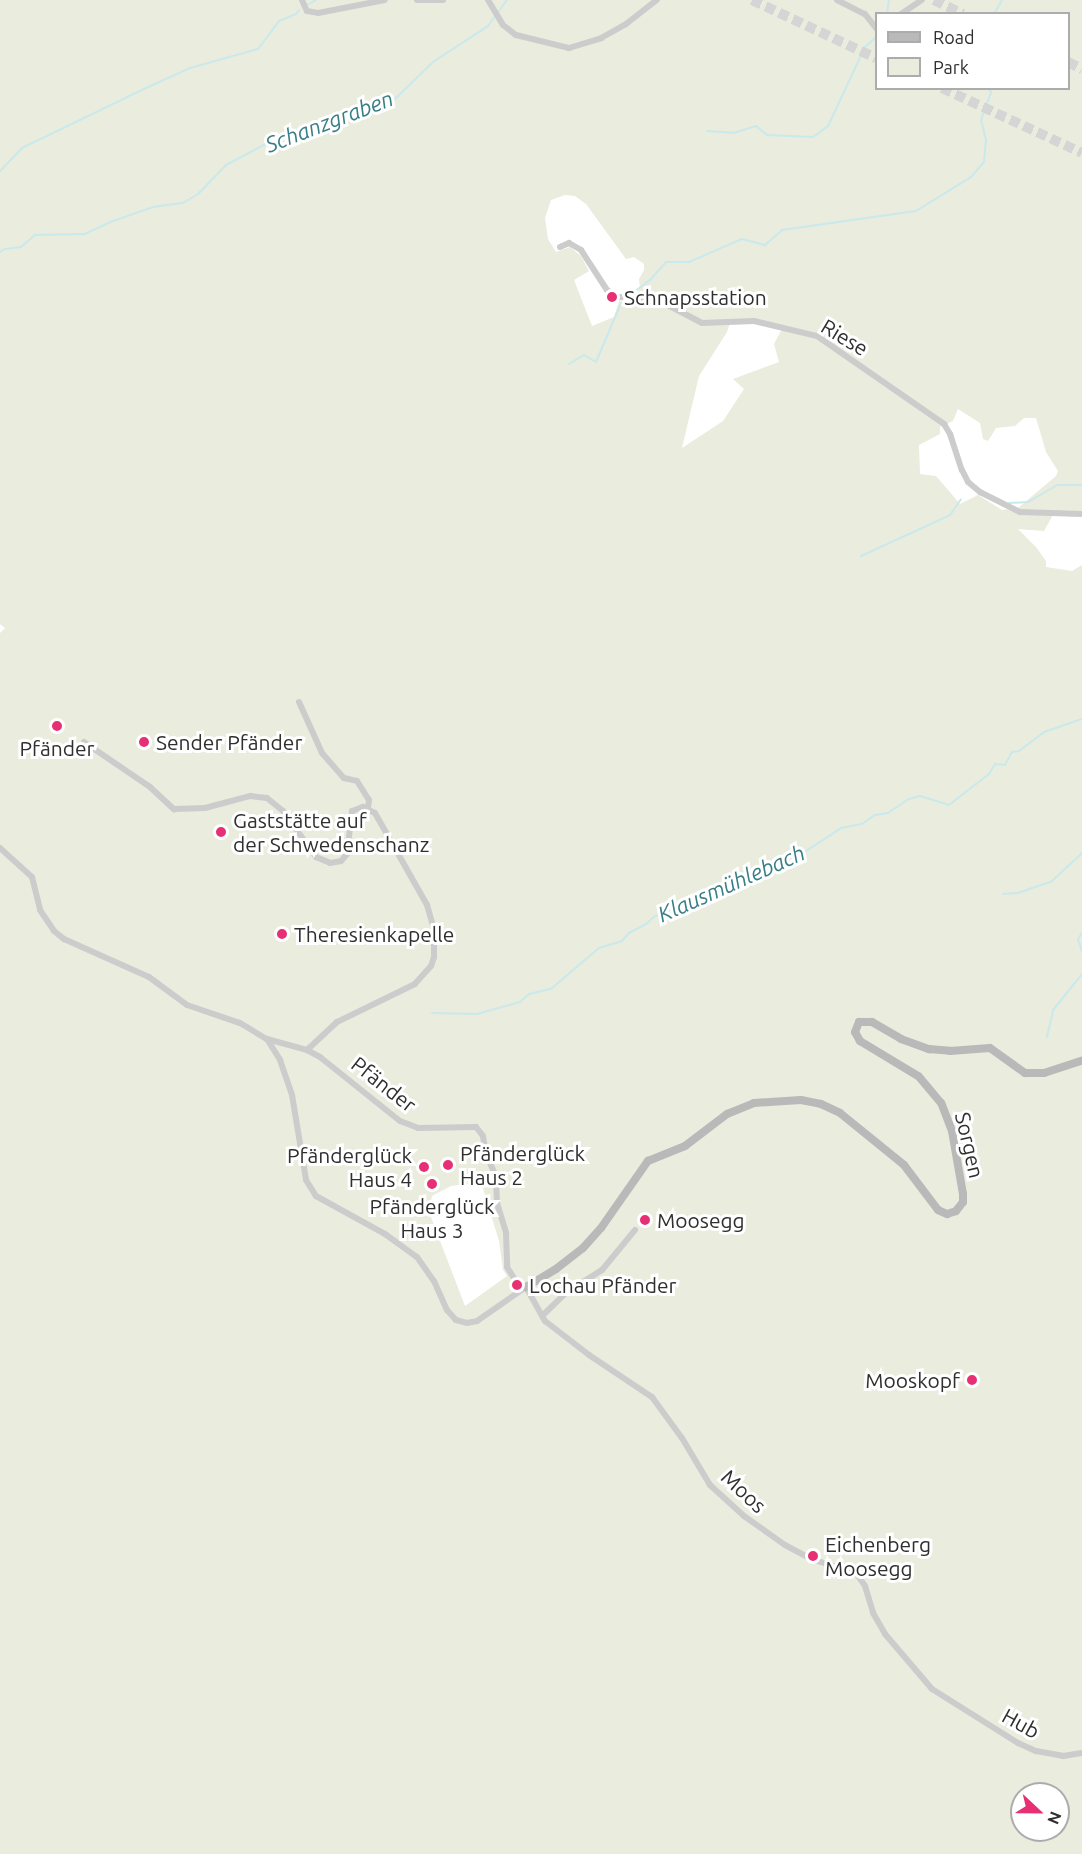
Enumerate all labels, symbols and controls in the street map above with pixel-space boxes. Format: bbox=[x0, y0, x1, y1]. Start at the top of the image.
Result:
legend bbox=[875, 12, 1070, 90]
text: Road bbox=[933, 27, 975, 47]
text: Park bbox=[933, 57, 969, 77]
water label: Schanzgraben bbox=[261, 84, 397, 158]
place label: Schnapsstation bbox=[624, 284, 767, 310]
marker: Schnapsstation bbox=[605, 290, 619, 304]
street label: Riese bbox=[817, 313, 873, 361]
marker: Pfänder bbox=[50, 719, 64, 733]
place label: Sender Pfänder bbox=[156, 729, 302, 755]
place label: Pfänder bbox=[19, 735, 95, 761]
marker: Sender Pfänder bbox=[137, 735, 151, 749]
place label: Gaststätte auf der Schwedenschanz bbox=[233, 807, 429, 857]
marker: Gaststätte auf der Schwedenschanz bbox=[214, 825, 228, 839]
water label: Klausmühlebach bbox=[653, 839, 809, 927]
place label: Theresienkapelle bbox=[294, 921, 454, 947]
marker: Theresienkapelle bbox=[275, 927, 289, 941]
street label: Pfänder bbox=[347, 1051, 421, 1117]
street label: Sorgen bbox=[950, 1110, 990, 1180]
place label: Pfänderglück Haus 2 bbox=[460, 1140, 585, 1190]
place label: Pfänderglück Haus 4 bbox=[287, 1142, 412, 1192]
marker: Pfänderglück Haus 2 bbox=[441, 1158, 455, 1172]
marker: Pfänderglück Haus 4 bbox=[417, 1160, 431, 1174]
marker: Pfänderglück Haus 3 bbox=[425, 1177, 439, 1191]
place label: Pfänderglück Haus 3 bbox=[369, 1193, 495, 1243]
place label: Moosegg bbox=[657, 1207, 745, 1233]
marker: Moosegg bbox=[638, 1213, 652, 1227]
place label: Lochau Pfänder bbox=[529, 1272, 676, 1298]
marker: Lochau Pfänder bbox=[510, 1278, 524, 1292]
place label: Mooskopf bbox=[865, 1367, 960, 1393]
marker: Mooskopf bbox=[965, 1373, 979, 1387]
street label: Moos bbox=[716, 1464, 772, 1518]
place label: Eichenberg Moosegg bbox=[825, 1531, 931, 1581]
marker: Eichenberg Moosegg bbox=[806, 1549, 820, 1563]
street label: Hub bbox=[998, 1703, 1044, 1743]
north arrow bbox=[1010, 1782, 1070, 1842]
text: N bbox=[1044, 1809, 1065, 1827]

